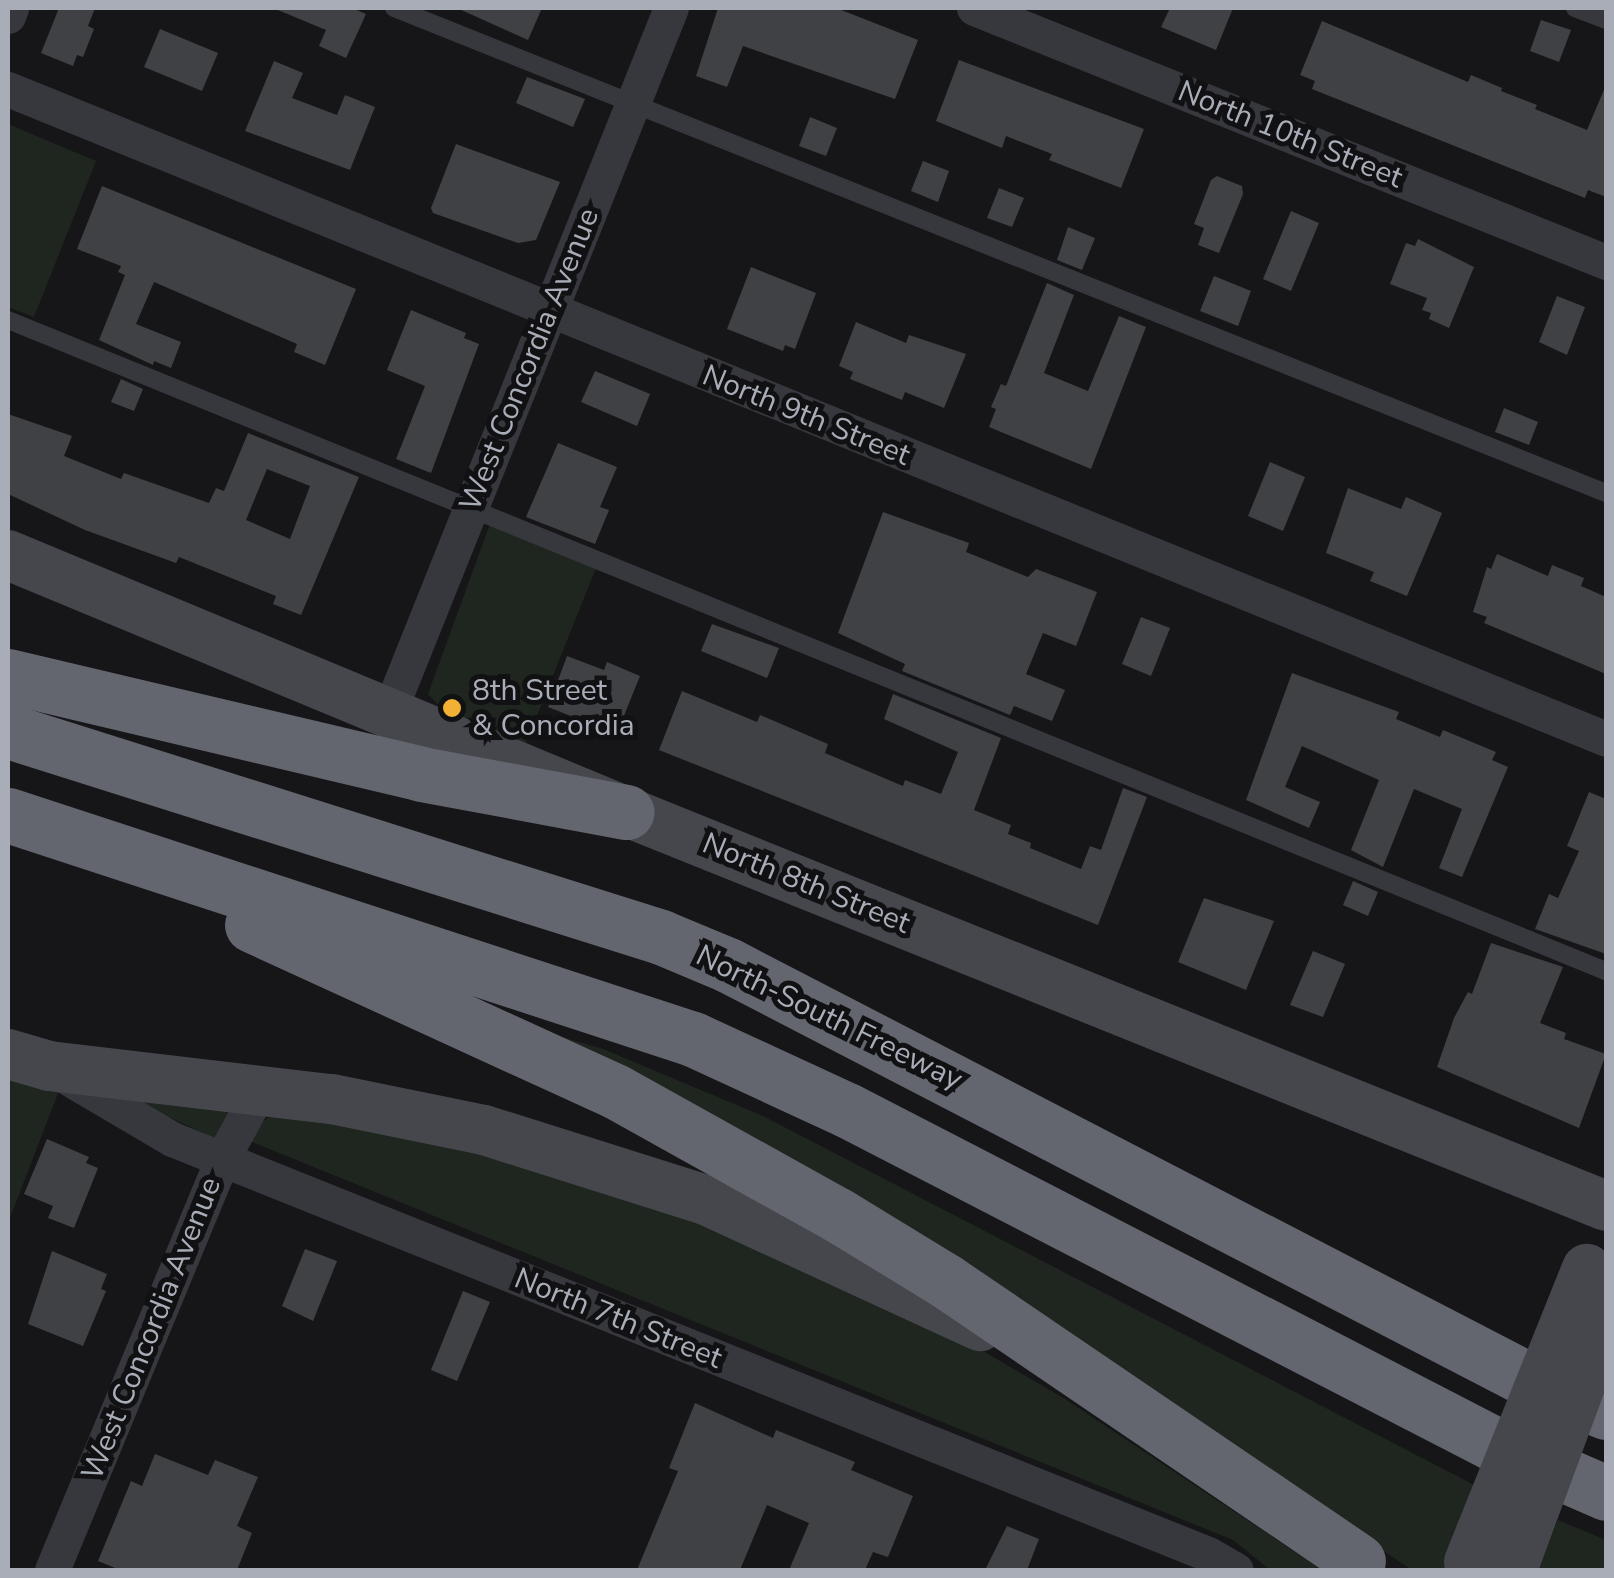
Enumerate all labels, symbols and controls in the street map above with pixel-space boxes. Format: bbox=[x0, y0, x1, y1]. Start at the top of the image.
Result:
street label: North 10th Street bbox=[1173, 74, 1407, 196]
street label: West Concordia Avenue bbox=[453, 203, 607, 517]
street label: North 9th Street bbox=[697, 358, 915, 474]
place label: 8th Street & Concordia bbox=[472, 673, 635, 744]
marker: 8th Street & Concordia bbox=[441, 697, 463, 719]
street label: North 8th Street bbox=[697, 826, 915, 942]
street label: North-South Freeway bbox=[690, 938, 968, 1098]
street label: West Concordia Avenue bbox=[75, 1172, 229, 1486]
street label: North 7th Street bbox=[509, 1261, 727, 1377]

